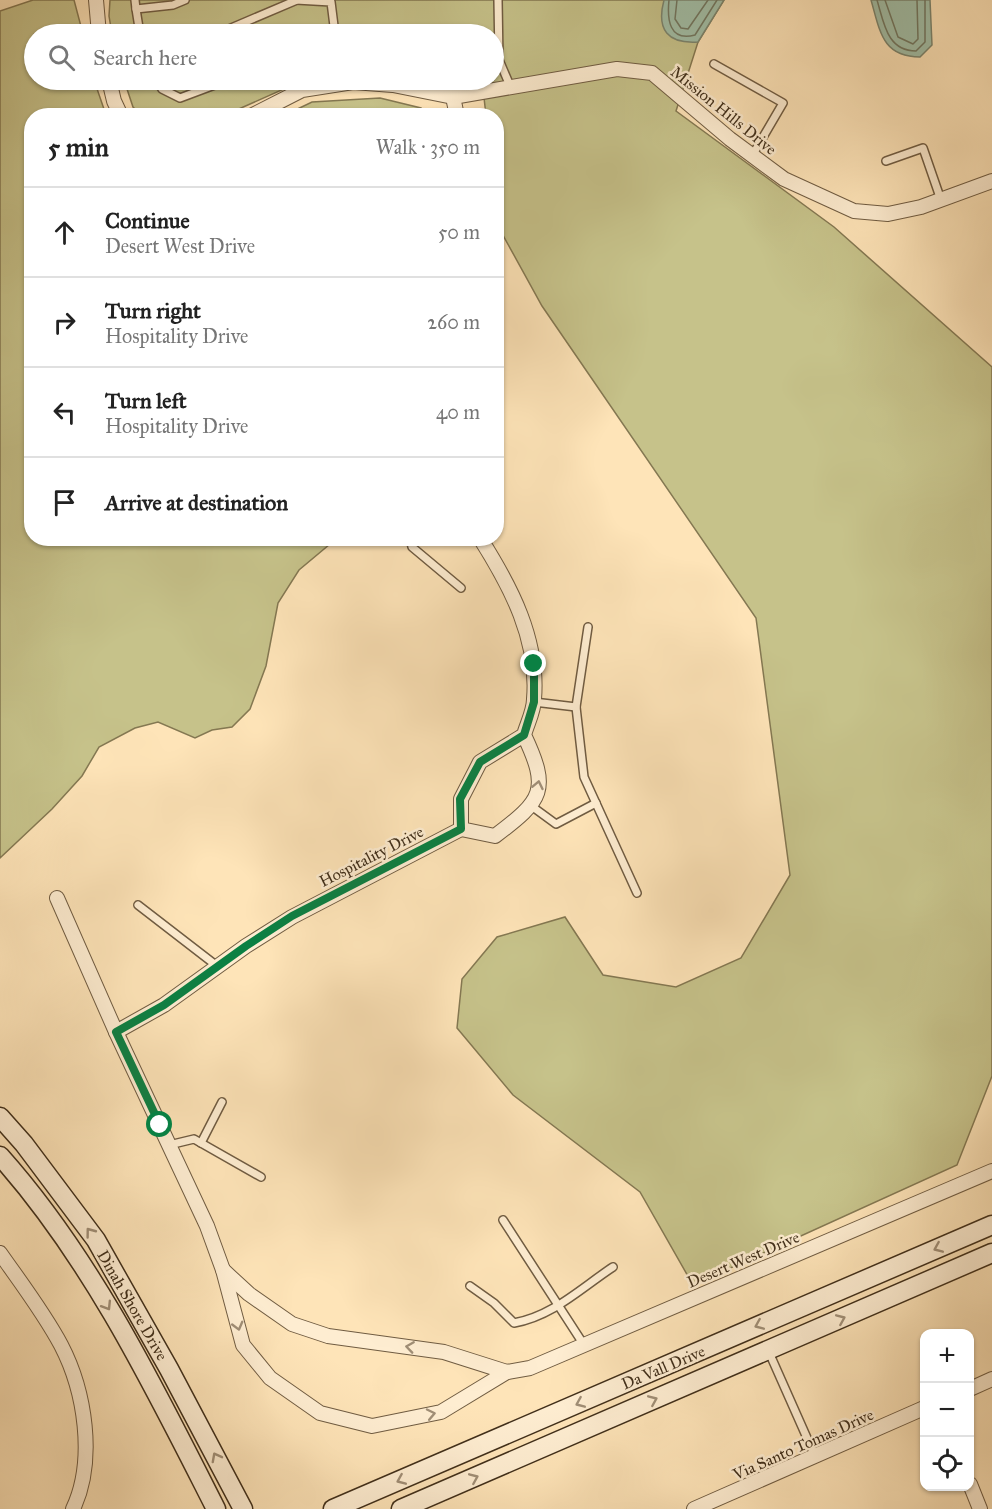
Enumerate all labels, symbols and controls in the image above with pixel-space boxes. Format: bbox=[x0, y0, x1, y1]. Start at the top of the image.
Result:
search box bbox=[24, 24, 504, 90]
icon: search bbox=[45, 41, 78, 74]
text: Search here bbox=[93, 44, 197, 71]
street label: Mission Hills Drive bbox=[667, 62, 781, 159]
text: 5 min bbox=[48, 131, 109, 163]
text: Walk · 350 m bbox=[376, 135, 480, 159]
text: Continue bbox=[105, 207, 190, 234]
icon: ahead bbox=[48, 216, 81, 249]
text: 50 m bbox=[438, 220, 480, 244]
text: Desert West Drive bbox=[105, 234, 255, 258]
text: Turn right bbox=[105, 297, 201, 324]
icon: right bbox=[48, 306, 81, 339]
text: 260 m bbox=[427, 310, 480, 334]
text: Hospitality Drive bbox=[105, 324, 248, 348]
text: Turn left bbox=[105, 387, 187, 414]
icon: left bbox=[48, 396, 81, 429]
text: 40 m bbox=[436, 400, 480, 424]
text: Hospitality Drive bbox=[105, 414, 248, 438]
icon: arrive bbox=[48, 486, 81, 519]
text: Arrive at destination bbox=[105, 489, 288, 516]
route end bbox=[520, 650, 546, 676]
one-way arrow bbox=[531, 780, 544, 790]
street label: Hospitality Drive bbox=[316, 822, 427, 891]
route start bbox=[146, 1111, 172, 1137]
street label: Desert West Drive bbox=[684, 1227, 802, 1292]
one-way arrow bbox=[86, 1228, 97, 1239]
one-way arrow bbox=[934, 1241, 945, 1253]
street label: Dinah Shore Drive bbox=[93, 1247, 172, 1364]
one-way arrow bbox=[99, 1300, 110, 1311]
one-way arrow bbox=[835, 1314, 846, 1326]
one-way arrow bbox=[755, 1318, 766, 1330]
one-way arrow bbox=[231, 1320, 243, 1331]
map controls bbox=[920, 1329, 974, 1491]
button: + bbox=[920, 1329, 974, 1383]
one-way arrow bbox=[405, 1341, 414, 1354]
street label: Da Vall Drive bbox=[619, 1341, 708, 1394]
button: − bbox=[920, 1383, 974, 1437]
one-way arrow bbox=[576, 1395, 587, 1407]
one-way arrow bbox=[646, 1395, 657, 1407]
street label: Via Santo Tomas Drive bbox=[729, 1405, 877, 1484]
one-way arrow bbox=[425, 1408, 435, 1421]
button: locate bbox=[920, 1437, 974, 1491]
one-way arrow bbox=[212, 1453, 223, 1464]
one-way arrow bbox=[397, 1472, 408, 1484]
one-way arrow bbox=[467, 1473, 478, 1485]

